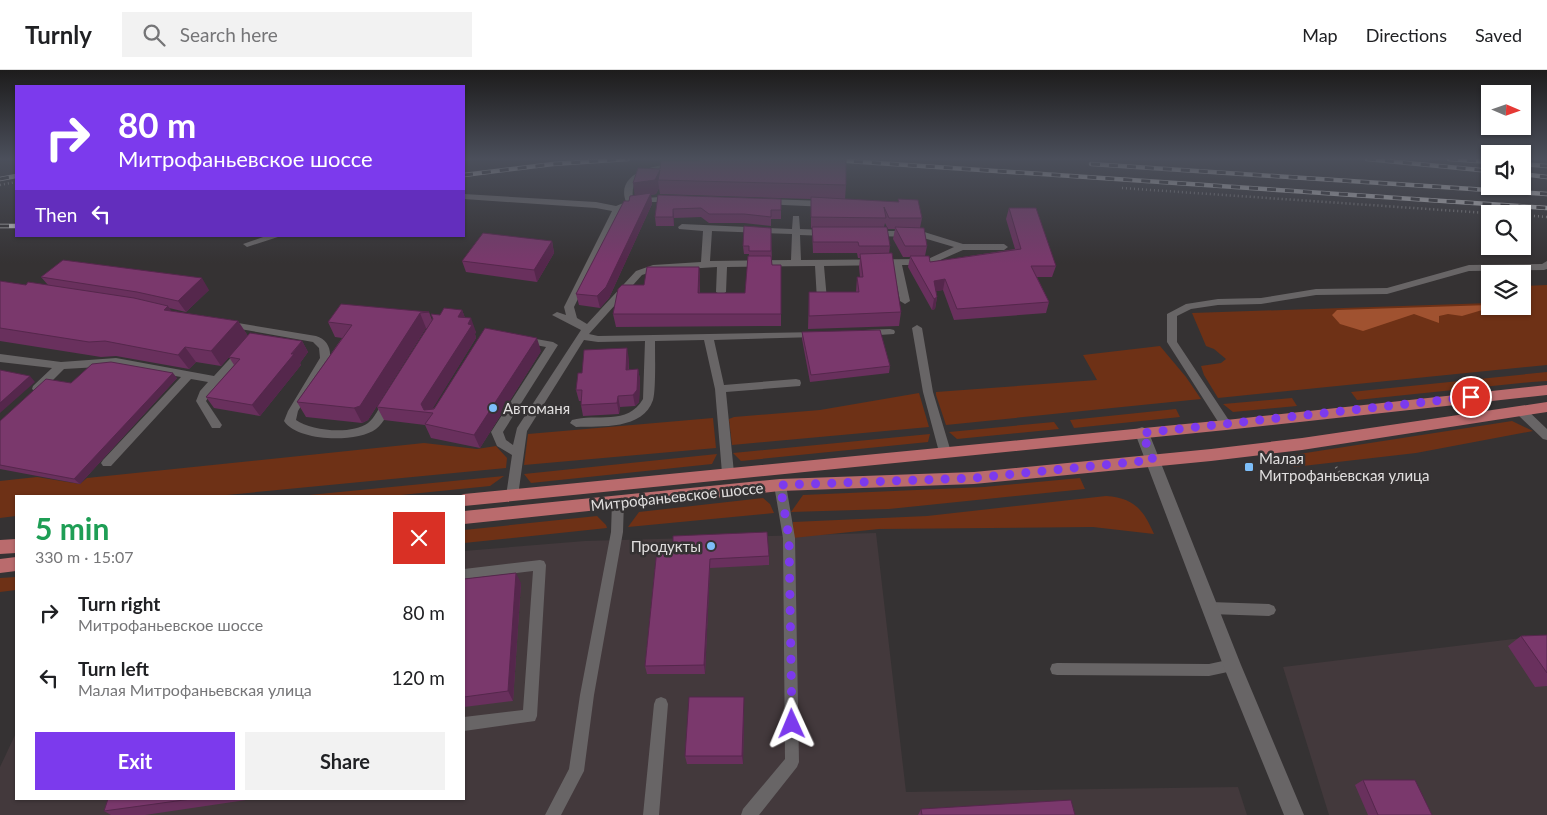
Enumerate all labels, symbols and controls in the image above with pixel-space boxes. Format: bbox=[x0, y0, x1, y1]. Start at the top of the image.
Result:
search box bbox=[122, 12, 472, 57]
text: Turnly bbox=[25, 20, 92, 49]
icon: search bbox=[140, 21, 168, 49]
text: Search here bbox=[180, 23, 278, 46]
text: Map bbox=[1302, 24, 1338, 46]
text: Directions bbox=[1366, 24, 1447, 46]
text: Saved bbox=[1475, 24, 1522, 46]
north arrow bbox=[1481, 85, 1531, 135]
map controls bbox=[1481, 85, 1531, 315]
text: 80 m bbox=[118, 103, 196, 145]
icon: right bbox=[35, 105, 100, 170]
text: Митрофаньевское шоссе bbox=[118, 145, 373, 172]
button: sound bbox=[1481, 145, 1531, 195]
icon: left bbox=[87, 200, 115, 228]
text: Then bbox=[35, 203, 77, 226]
button: search bbox=[1481, 205, 1531, 255]
button: layers bbox=[1481, 265, 1531, 315]
pin bbox=[1450, 376, 1492, 418]
icon: arrive bbox=[1457, 383, 1485, 411]
place label: Автоманя bbox=[503, 399, 570, 417]
marker: Автоманя bbox=[487, 402, 499, 414]
place label: Малая Митрофаньевская улица bbox=[1259, 449, 1430, 484]
marker: Малая Митрофаньевская улица bbox=[1243, 461, 1255, 473]
street label: Митрофаньевское шоссе bbox=[590, 478, 764, 514]
text: 5 min bbox=[35, 510, 109, 546]
button: close bbox=[393, 512, 445, 564]
place label: Продукты bbox=[631, 537, 701, 555]
marker: Продукты bbox=[705, 540, 717, 552]
text: 330 m · 15:07 bbox=[35, 547, 134, 566]
text: Turn right bbox=[78, 592, 160, 615]
icon: right bbox=[35, 599, 63, 627]
text: 80 m bbox=[402, 601, 445, 624]
text: Митрофаньевское шоссе bbox=[78, 615, 263, 634]
text: Turn left bbox=[78, 657, 149, 680]
icon: left bbox=[35, 664, 63, 692]
text: 120 m bbox=[391, 666, 445, 689]
text: Малая Митрофаньевская улица bbox=[78, 680, 312, 699]
position arrow bbox=[765, 697, 817, 749]
button: Exit bbox=[35, 732, 235, 790]
button: Share bbox=[245, 732, 445, 790]

